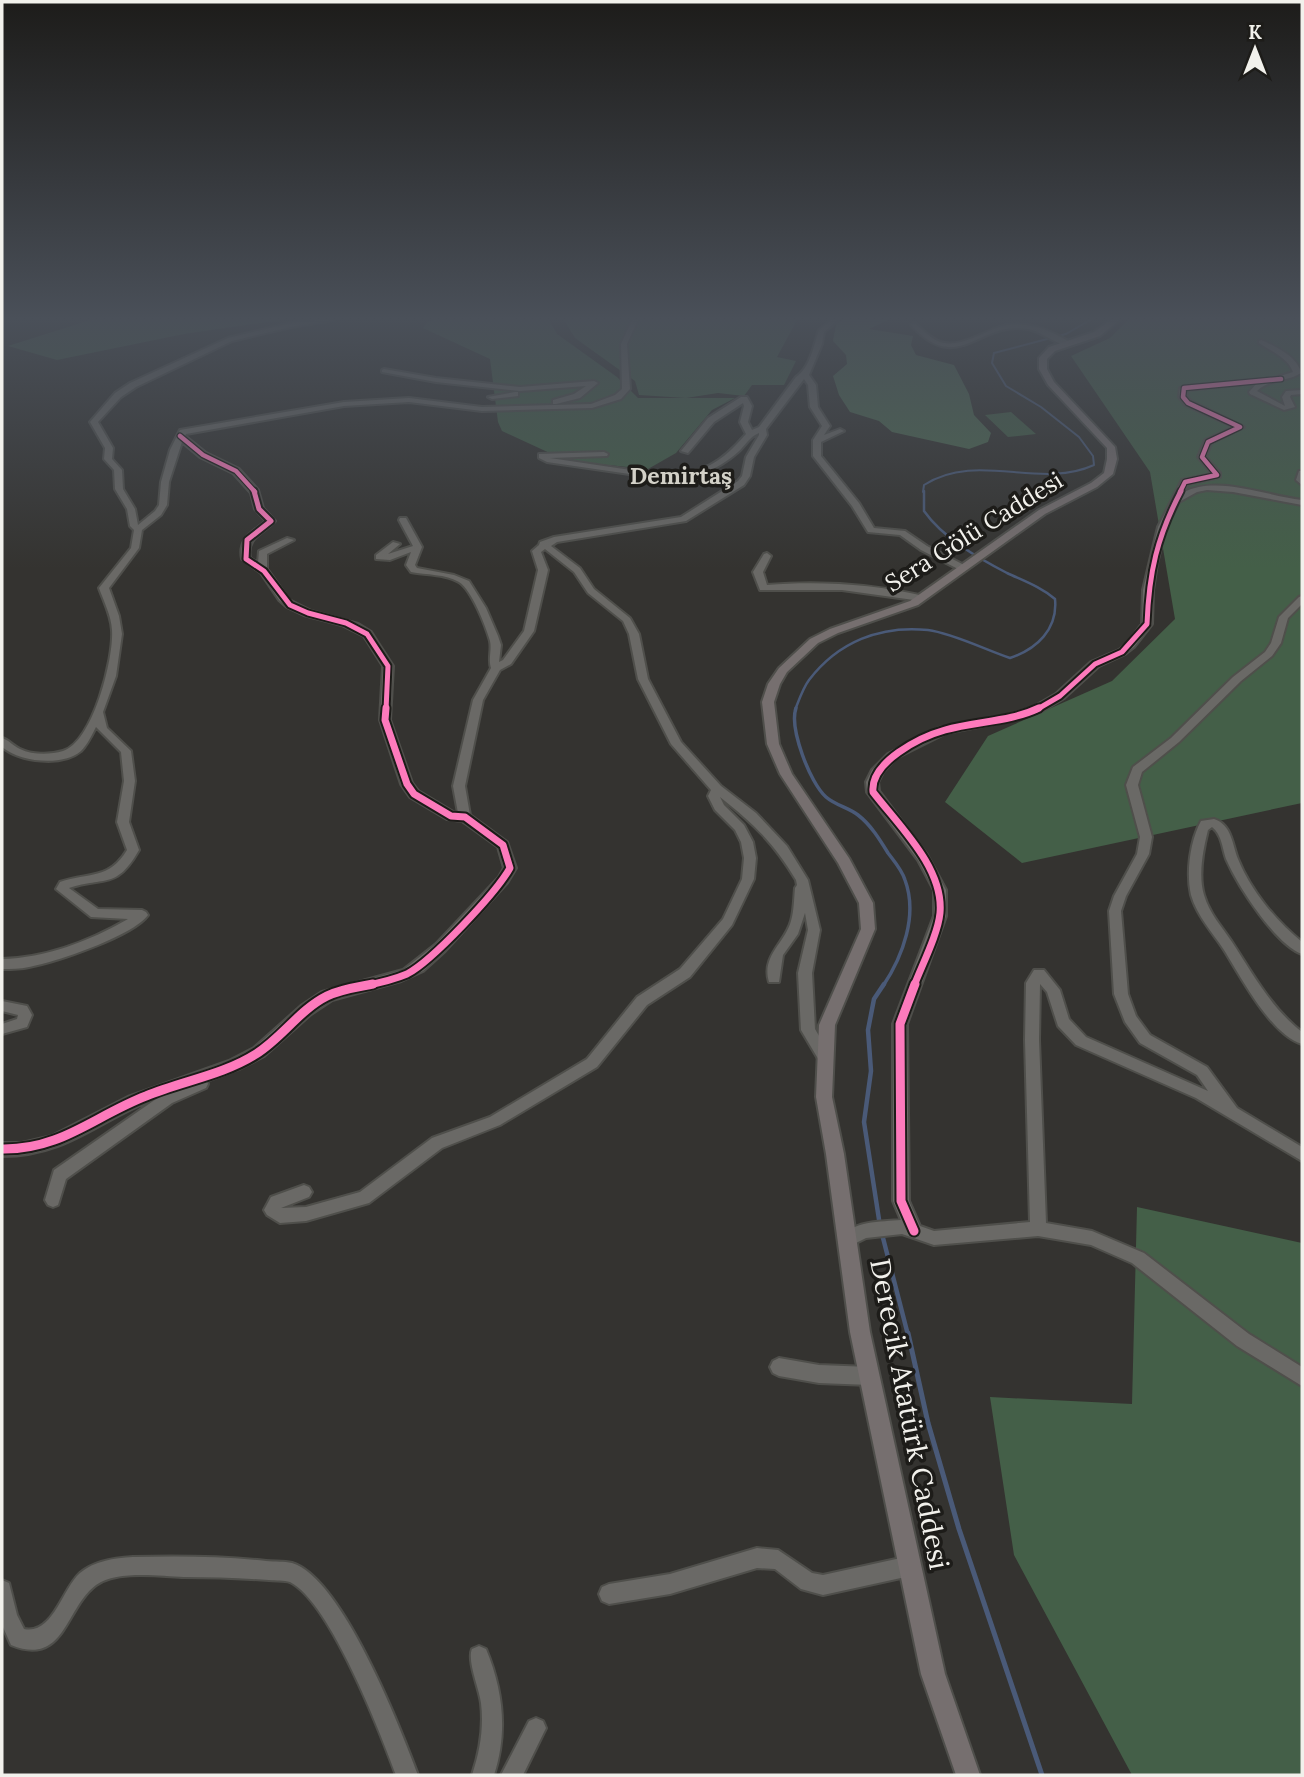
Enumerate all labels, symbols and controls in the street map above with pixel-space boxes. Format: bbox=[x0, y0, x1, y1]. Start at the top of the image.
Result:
north arrow bbox=[1220, 14, 1290, 84]
text: K bbox=[1248, 20, 1262, 44]
district label: Demirtaş bbox=[630, 461, 732, 490]
street label: Sera Gölü Caddesi bbox=[879, 464, 1068, 599]
street label: Derecik Atatürk Caddesi bbox=[862, 1255, 958, 1573]

